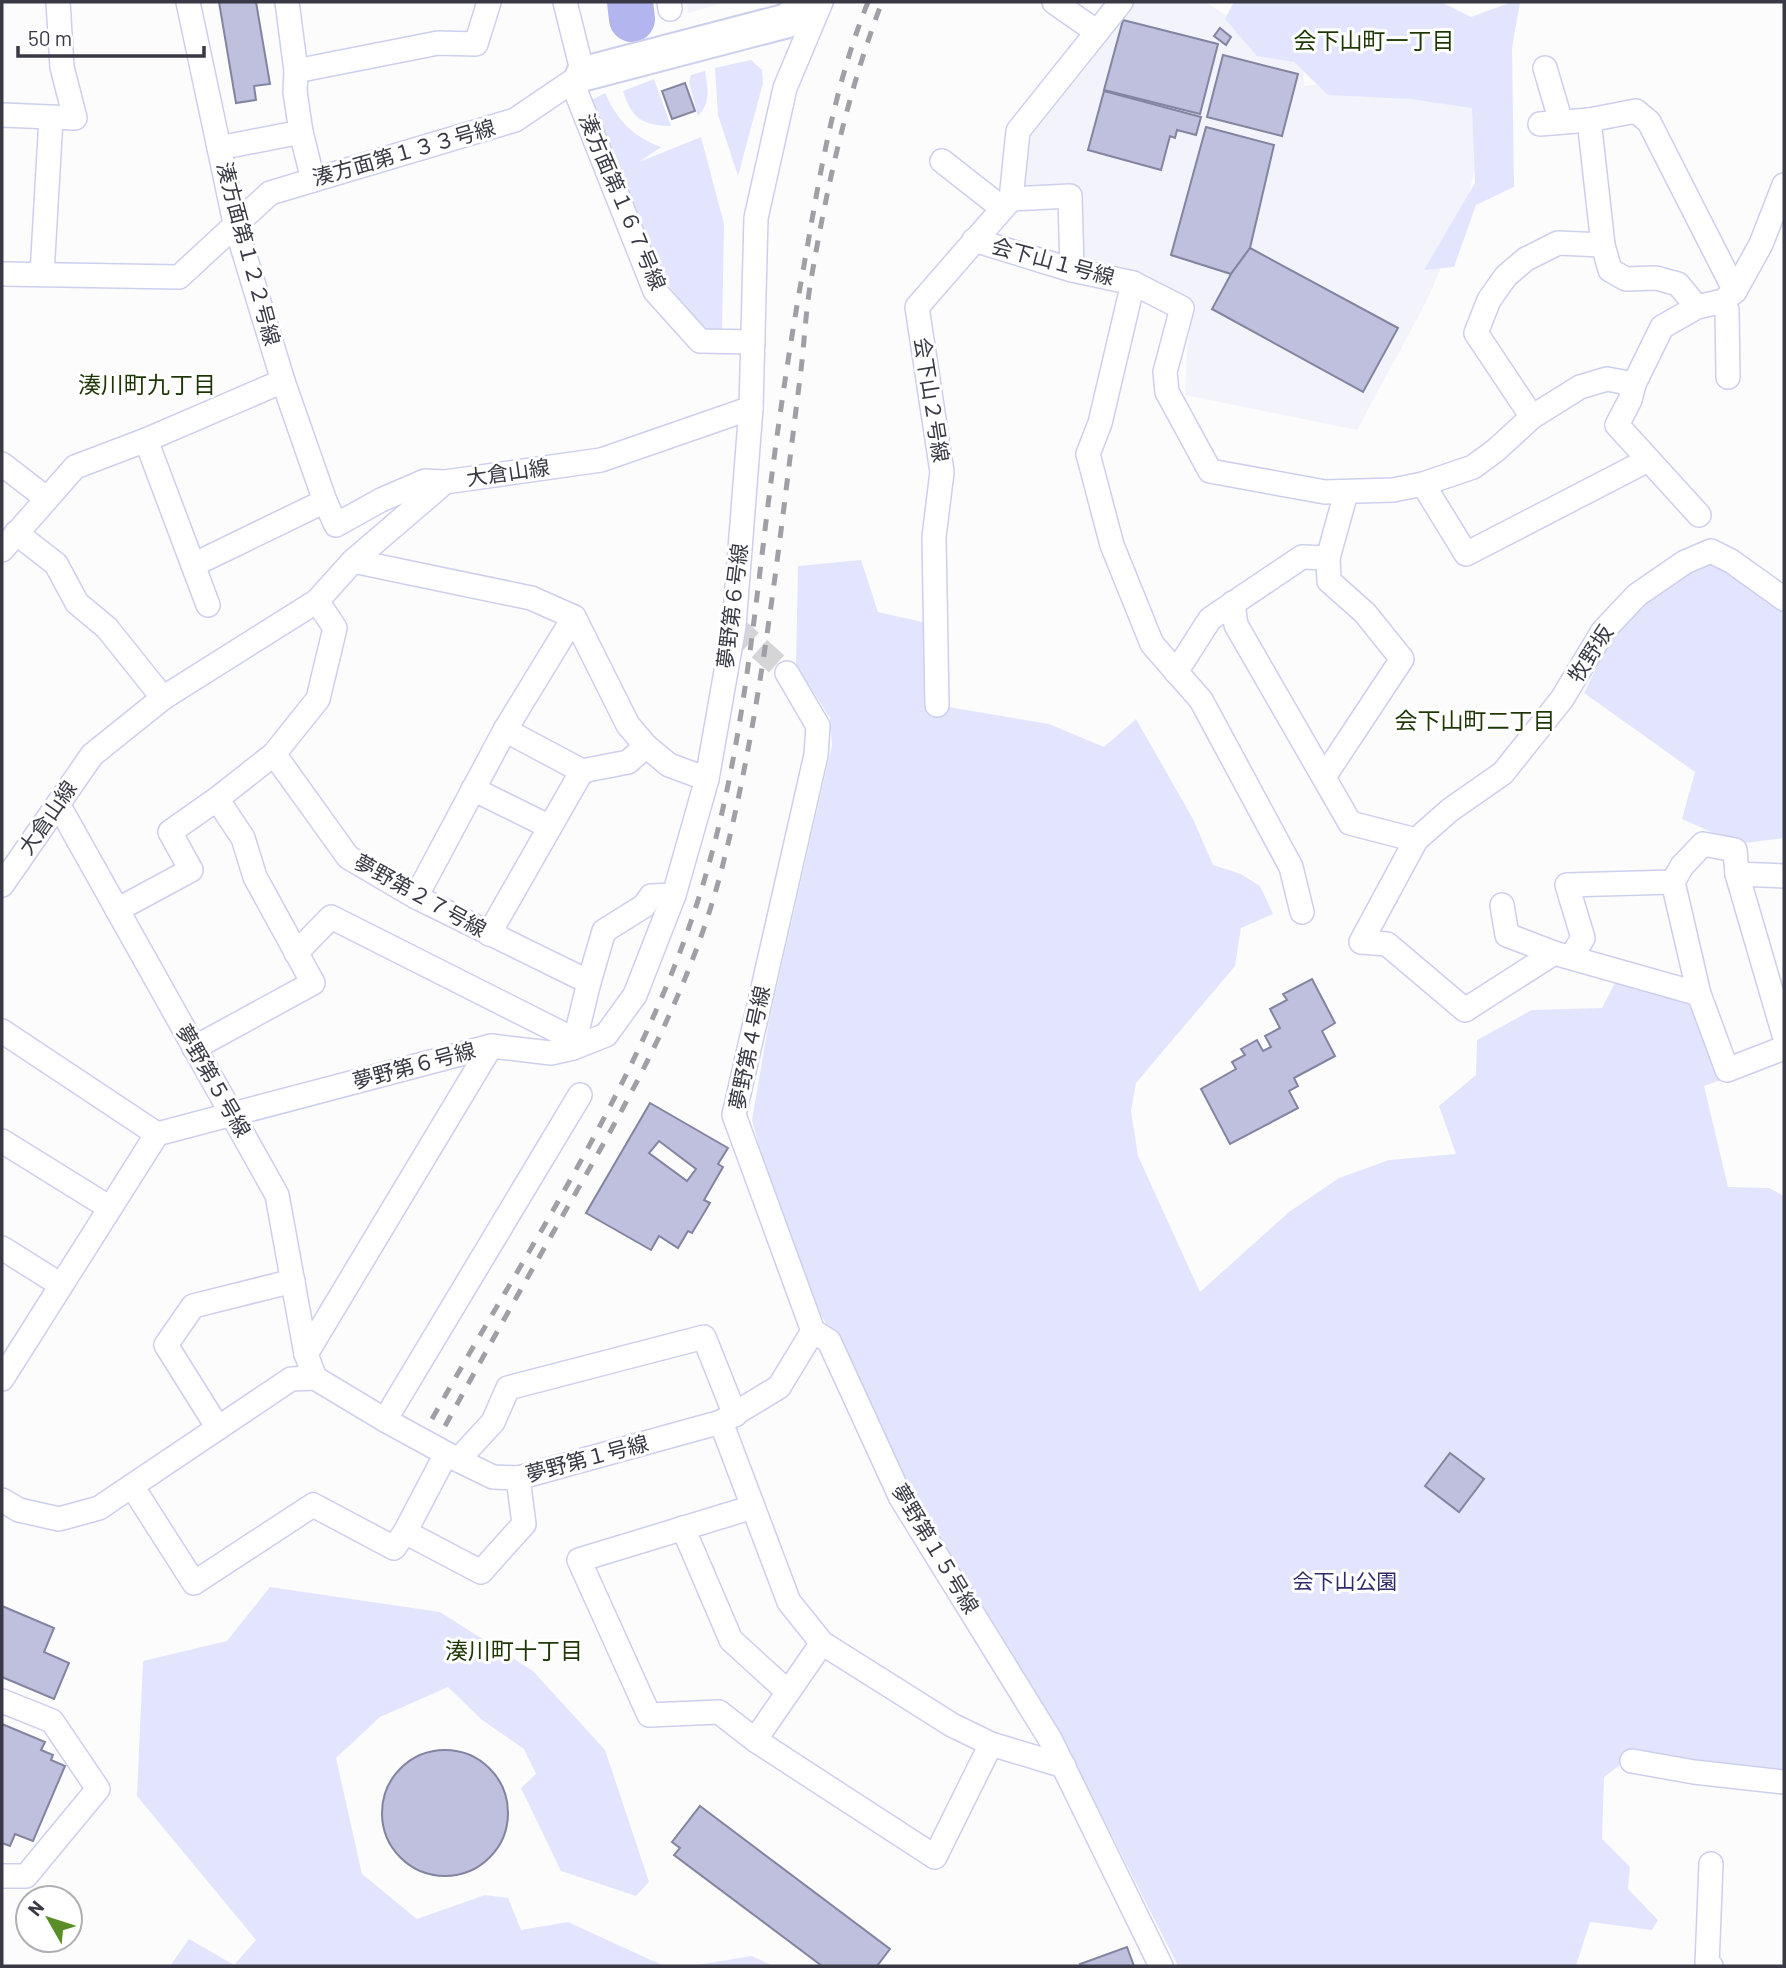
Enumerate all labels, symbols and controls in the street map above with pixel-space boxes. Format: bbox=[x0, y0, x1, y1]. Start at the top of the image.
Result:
scale bar bbox=[18, 14, 203, 58]
text: 50 m bbox=[28, 25, 72, 50]
district label: 会下山町一丁目 bbox=[1294, 26, 1455, 54]
street label: 湊方面第１６７号線 bbox=[575, 110, 672, 293]
street label: 湊方面第１３３号線 bbox=[309, 113, 498, 190]
street label: 湊方面第１２２号線 bbox=[213, 159, 286, 348]
street label: 会下山１号線 bbox=[989, 232, 1117, 289]
street label: 会下山２号線 bbox=[910, 336, 955, 464]
district label: 湊川町九丁目 bbox=[78, 370, 216, 398]
street label: 大倉山線 bbox=[464, 453, 551, 490]
street label: 夢野第６号線 bbox=[711, 542, 752, 670]
street label: 牧野坂 bbox=[1562, 620, 1617, 686]
district label: 会下山町二丁目 bbox=[1395, 706, 1556, 734]
street label: 大倉山線 bbox=[12, 776, 81, 859]
street label: 夢野第２７号線 bbox=[350, 848, 491, 941]
street label: 夢野第４号線 bbox=[723, 983, 774, 1112]
street label: 夢野第５号線 bbox=[172, 1019, 257, 1141]
street label: 夢野第６号線 bbox=[350, 1036, 478, 1093]
street label: 夢野第１号線 bbox=[523, 1429, 651, 1486]
street label: 夢野第１５号線 bbox=[888, 1479, 985, 1618]
park label: 会下山公園 bbox=[1293, 1568, 1398, 1593]
district label: 湊川町十丁目 bbox=[445, 1636, 583, 1664]
north arrow bbox=[14, 1884, 84, 1954]
text: N bbox=[22, 1896, 48, 1920]

